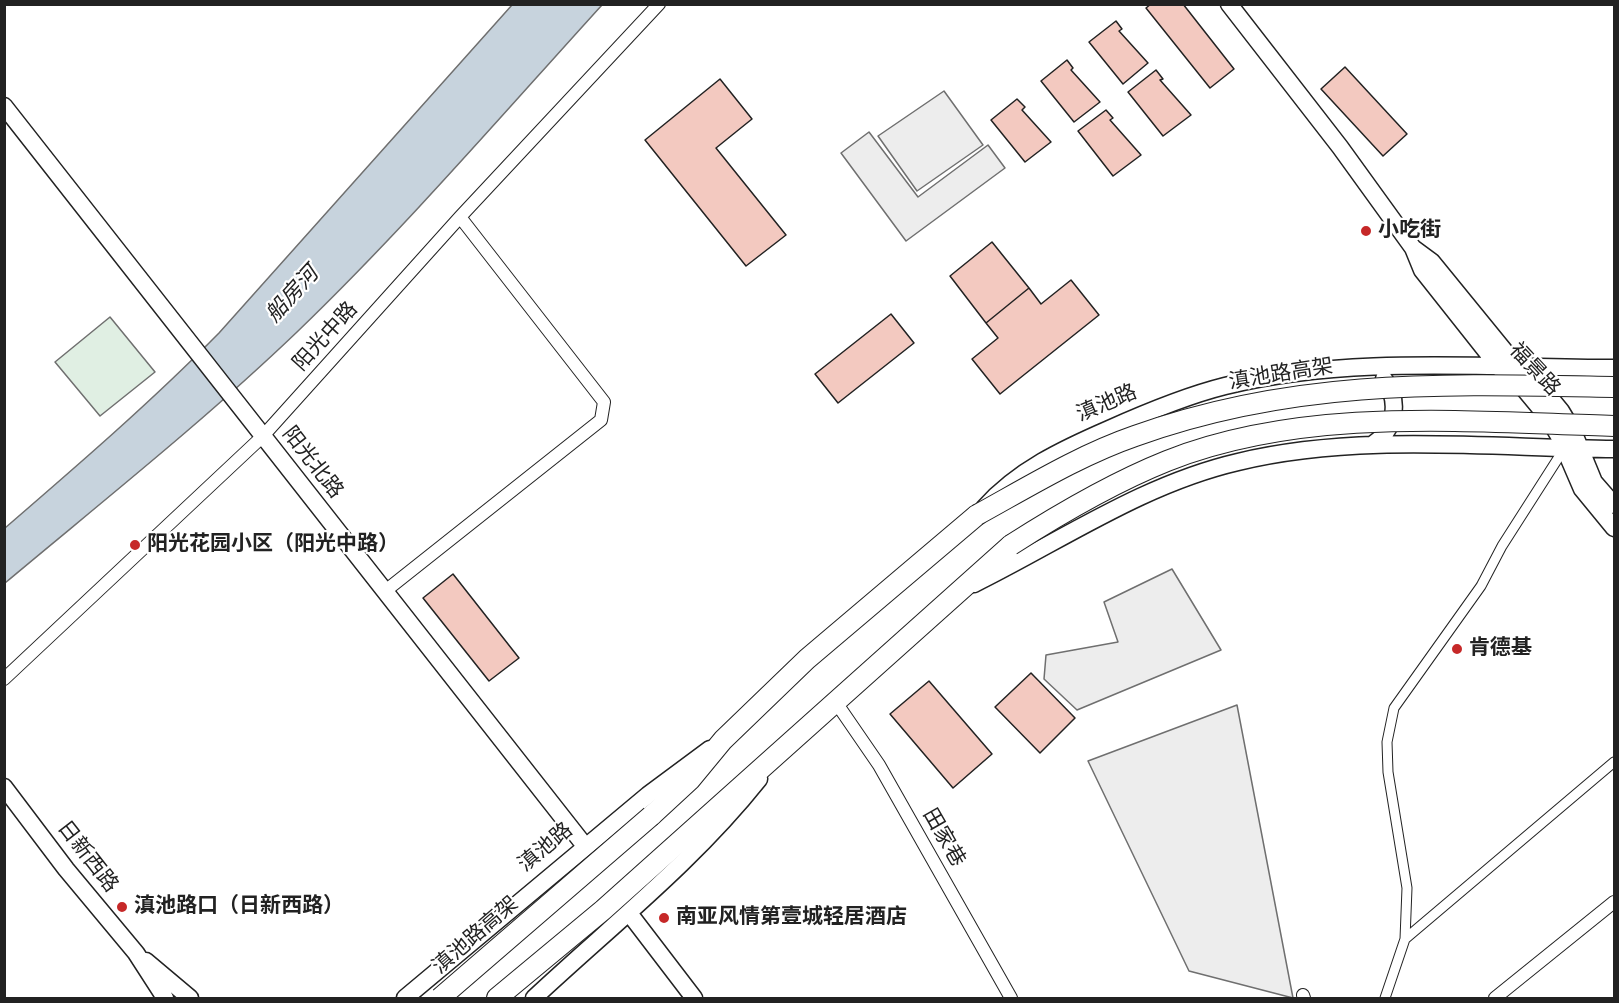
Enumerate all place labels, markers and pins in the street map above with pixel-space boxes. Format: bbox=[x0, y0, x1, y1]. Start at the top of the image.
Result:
place label: 小吃街 bbox=[1378, 218, 1441, 244]
marker: 小吃街 bbox=[1359, 224, 1373, 238]
place label: 阳光花园小区（阳光中路） bbox=[147, 532, 399, 558]
marker: 阳光花园小区（阳光中路） bbox=[128, 538, 142, 552]
place label: 肯德基 bbox=[1469, 636, 1532, 662]
marker: 肯德基 bbox=[1450, 642, 1464, 656]
place label: 滇池路口（日新西路） bbox=[134, 894, 344, 920]
marker: 滇池路口（日新西路） bbox=[115, 900, 129, 914]
place label: 南亚风情第壹城轻居酒店 bbox=[676, 905, 907, 931]
marker: 南亚风情第壹城轻居酒店 bbox=[657, 911, 671, 925]

